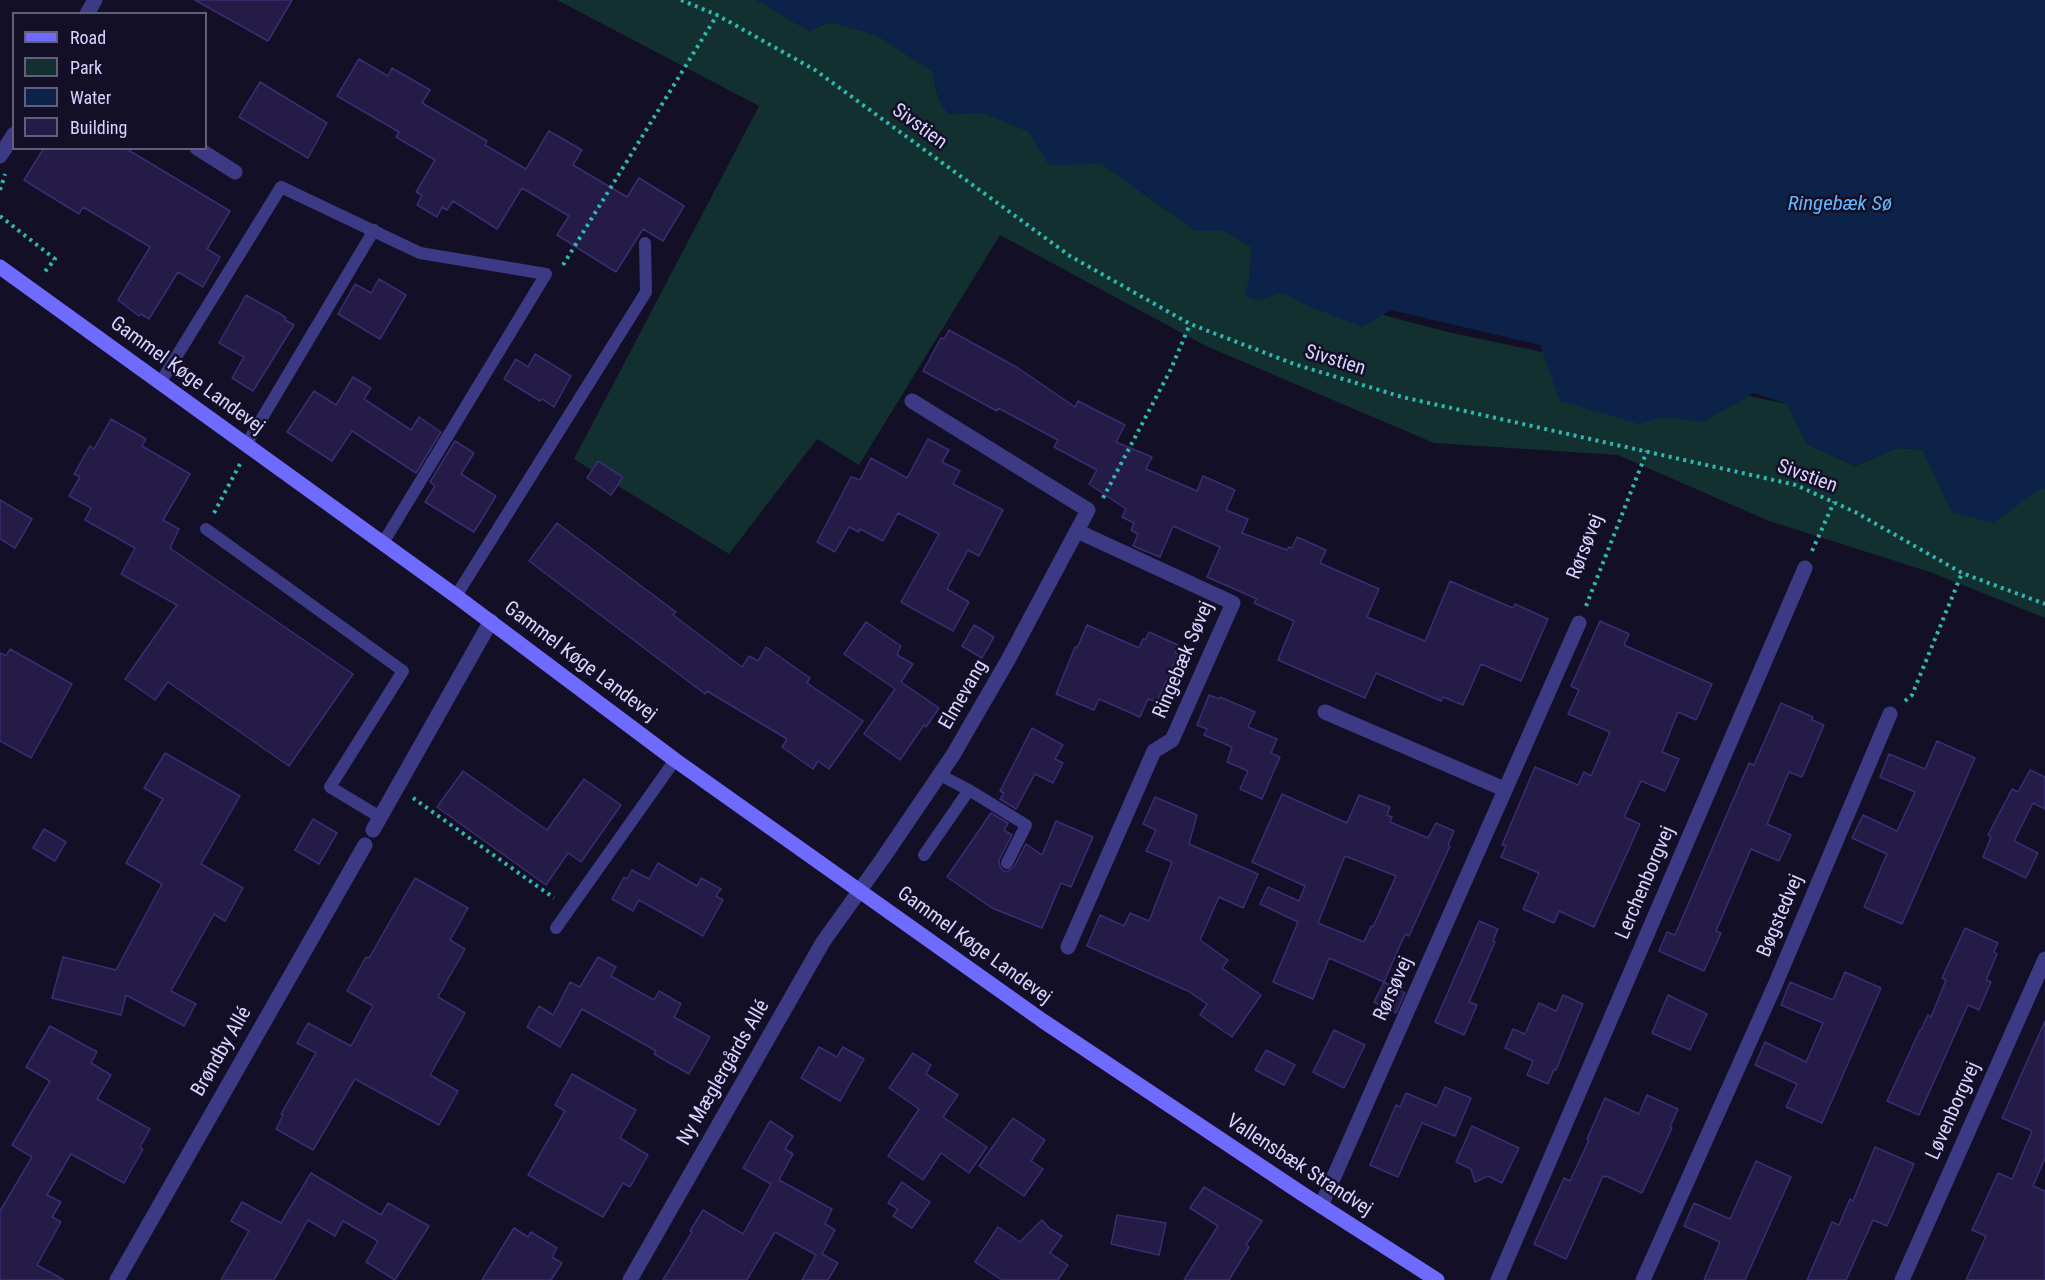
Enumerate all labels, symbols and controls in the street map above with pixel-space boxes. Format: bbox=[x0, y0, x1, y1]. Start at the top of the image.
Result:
legend bbox=[12, 12, 207, 150]
text: Road bbox=[70, 27, 106, 48]
text: Park bbox=[70, 57, 102, 78]
text: Water bbox=[70, 87, 111, 108]
street label: Sivstien bbox=[887, 99, 951, 155]
text: Building bbox=[70, 117, 127, 138]
water label: Ringebæk Sø bbox=[1788, 192, 1892, 218]
street label: Gammel Køge Landevej bbox=[105, 312, 269, 440]
street label: Sivstien bbox=[1302, 340, 1368, 382]
street label: Sivstien bbox=[1774, 455, 1840, 499]
street label: Rørsøvej bbox=[1563, 511, 1609, 583]
street label: Gammel Køge Landevej bbox=[499, 597, 661, 727]
street label: Ringebæk Søvej bbox=[1149, 598, 1219, 722]
street label: Elmevang bbox=[935, 656, 993, 734]
street label: Lerchenborgvej bbox=[1611, 823, 1681, 943]
street label: Bøgstedvej bbox=[1753, 871, 1809, 961]
street label: Gammel Køge Landevej bbox=[892, 882, 1056, 1010]
street label: Rørsøvej bbox=[1369, 953, 1419, 1025]
street label: Ny Mæglergårds Allé bbox=[673, 996, 775, 1150]
street label: Brøndby Allé bbox=[187, 1003, 257, 1101]
street label: Løvenborgvej bbox=[1922, 1058, 1986, 1164]
street label: Vallensbæk Strandvej bbox=[1222, 1110, 1376, 1222]

